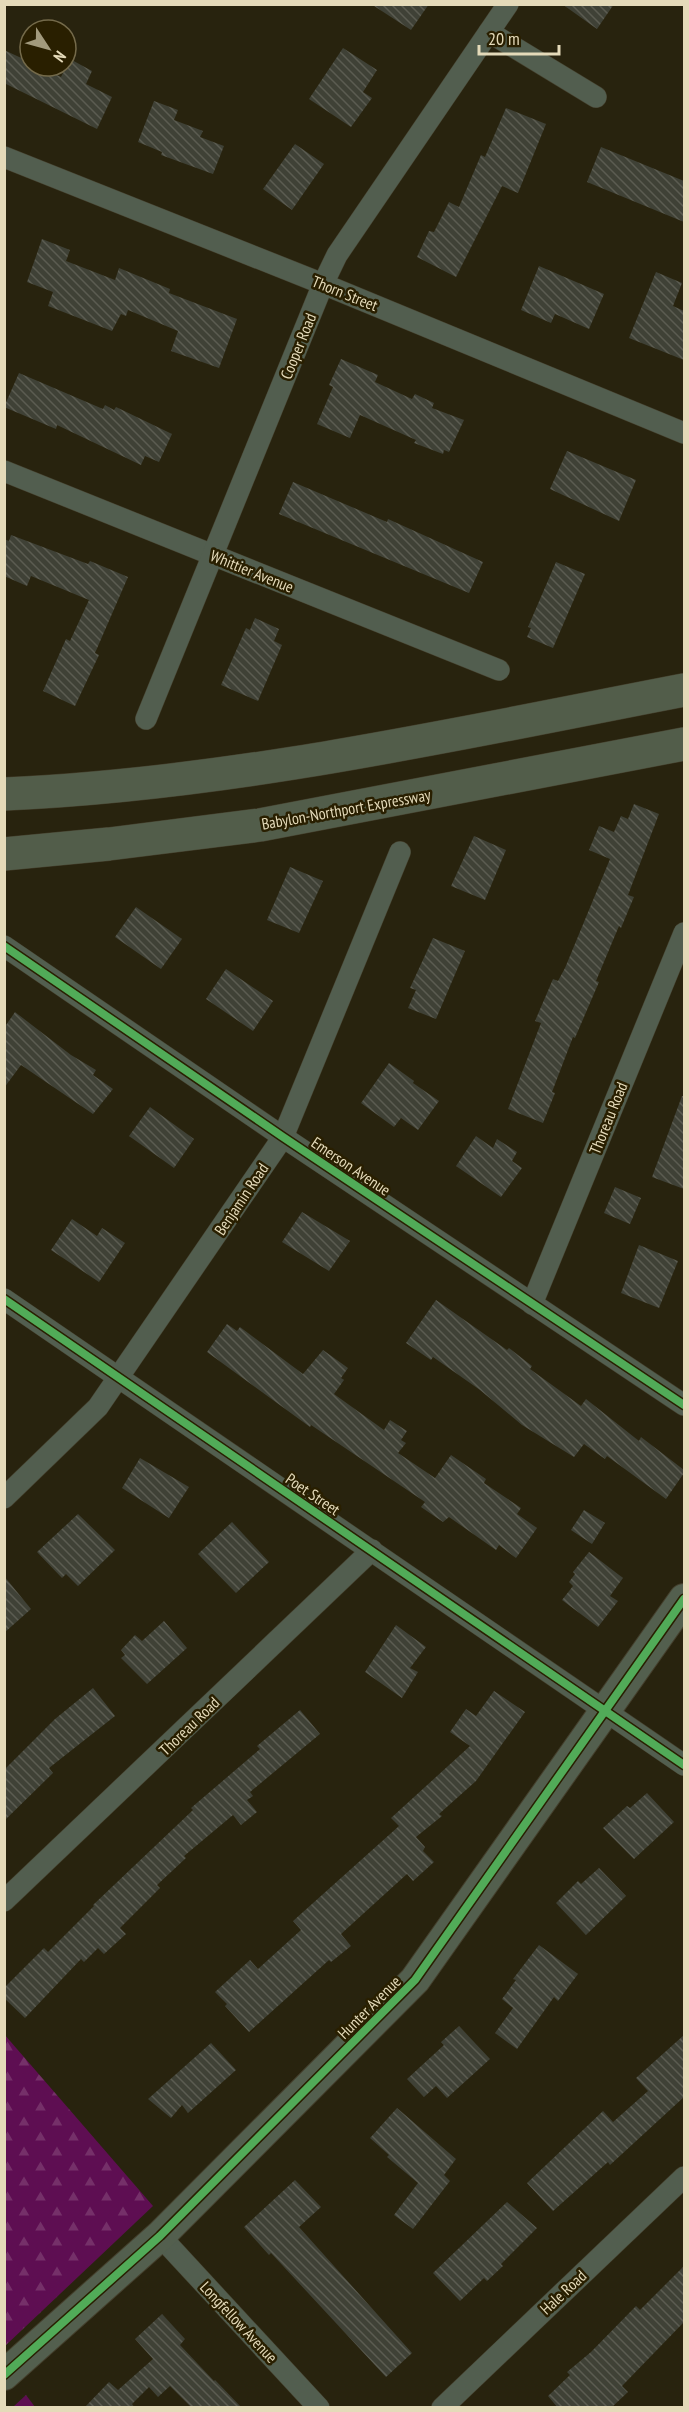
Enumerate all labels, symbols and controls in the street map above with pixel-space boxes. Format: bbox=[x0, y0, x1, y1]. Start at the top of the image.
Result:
north arrow bbox=[18, 18, 78, 78]
scale bar bbox=[479, 18, 558, 56]
text: 20 m bbox=[488, 27, 520, 50]
text: N bbox=[50, 47, 71, 66]
street label: Thorn Street bbox=[309, 271, 381, 315]
street label: Cooper Road bbox=[276, 310, 320, 382]
street label: Whittier Avenue bbox=[207, 545, 297, 597]
street label: Babylon-Northport Expressway bbox=[260, 784, 432, 834]
street label: Thoreau Road bbox=[584, 1079, 632, 1157]
street label: Emerson Avenue bbox=[308, 1132, 394, 1200]
street label: Benjamin Road bbox=[210, 1159, 272, 1239]
street label: Poet Street bbox=[282, 1469, 344, 1520]
street label: Thoreau Road bbox=[155, 1692, 223, 1760]
street label: Hunter Avenue bbox=[333, 1971, 405, 2043]
street label: Hale Road bbox=[536, 2266, 590, 2318]
street label: Longfellow Avenue bbox=[196, 2277, 282, 2367]

